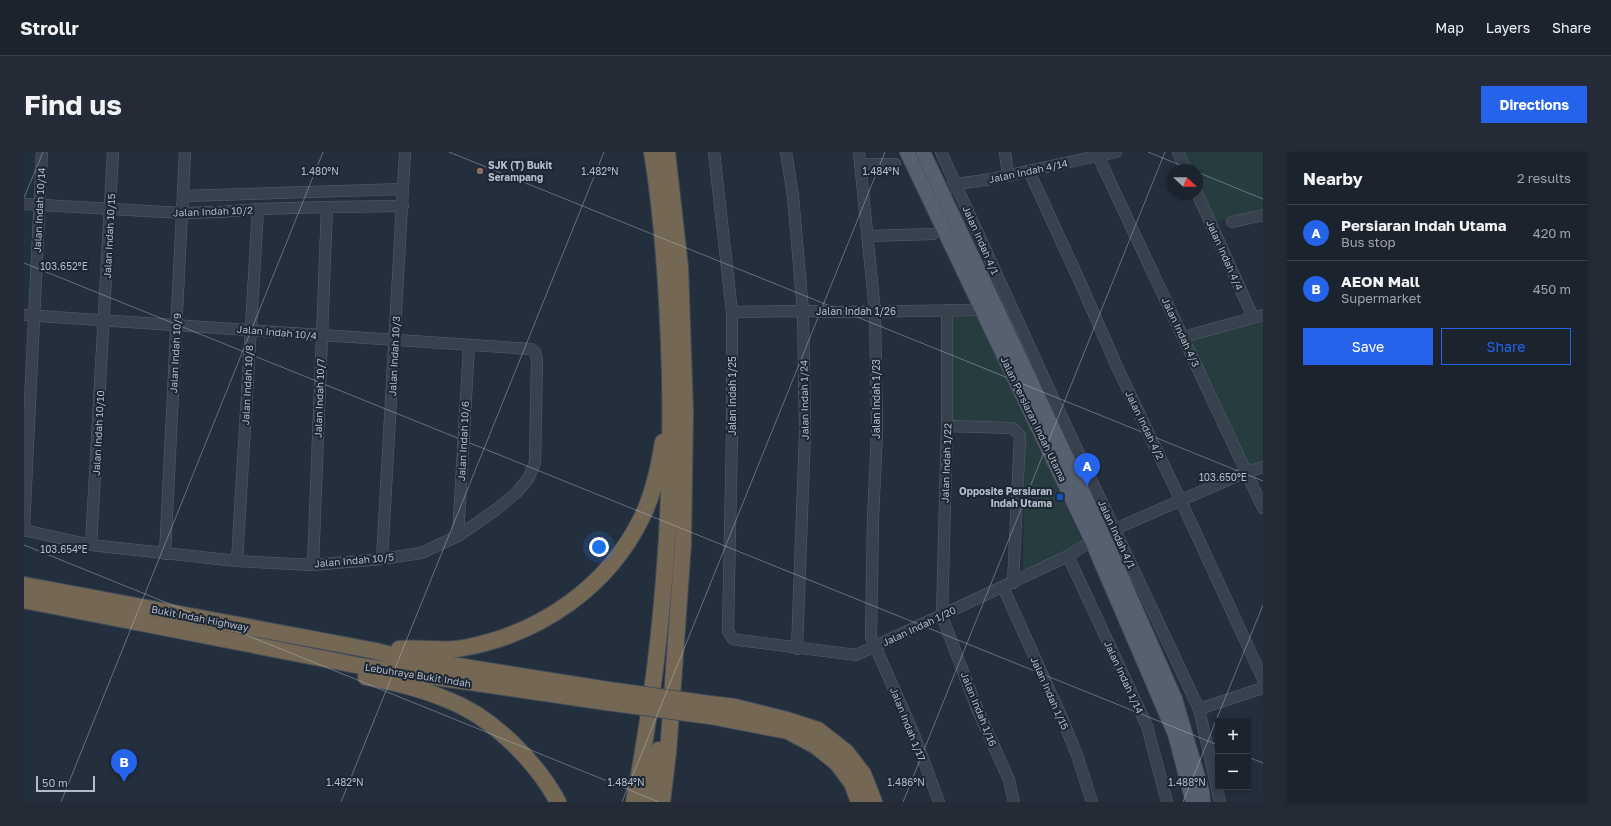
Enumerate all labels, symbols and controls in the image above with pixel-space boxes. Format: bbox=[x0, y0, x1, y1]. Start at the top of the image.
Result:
text: Strollr bbox=[20, 16, 79, 39]
text: Map bbox=[1435, 19, 1464, 36]
text: Layers bbox=[1486, 19, 1530, 36]
text: Share bbox=[1552, 19, 1591, 36]
button: Directions bbox=[1481, 86, 1587, 123]
text: Find us bbox=[24, 88, 122, 121]
street label: Jalan Indah 4/14 bbox=[987, 157, 1069, 185]
place label: SJK (T) Bukit Serampang bbox=[488, 159, 552, 183]
north arrow bbox=[1167, 164, 1203, 200]
text: 1.480°N bbox=[301, 165, 339, 177]
text: 1.482°N bbox=[581, 165, 619, 177]
text: 1.484°N bbox=[862, 165, 900, 177]
marker: SJK (T) Bukit Serampang bbox=[475, 166, 485, 176]
street label: Jalan Indah 10/14 bbox=[31, 167, 47, 253]
text: Nearby bbox=[1303, 168, 1363, 189]
text: 2 results bbox=[1517, 170, 1571, 186]
street label: Jalan Indah 10/15 bbox=[101, 193, 117, 279]
street label: Jalan Indah 10/2 bbox=[173, 204, 253, 218]
street label: Jalan Indah 4/1 bbox=[960, 204, 1002, 276]
text: Persiaran Indah Utama bbox=[1341, 216, 1506, 234]
street label: Jalan Indah 4/4 bbox=[1204, 218, 1246, 292]
text: A bbox=[1311, 225, 1321, 241]
text: 420 m bbox=[1533, 225, 1571, 241]
text: Bus stop bbox=[1341, 234, 1396, 250]
text: 103.652°E bbox=[40, 260, 88, 272]
text: AEON Mall bbox=[1341, 272, 1420, 290]
text: B bbox=[1311, 281, 1321, 297]
text: 450 m bbox=[1533, 281, 1571, 297]
text: Supermarket bbox=[1341, 290, 1422, 306]
street label: Jalan Indah 4/3 bbox=[1160, 295, 1202, 369]
street label: Jalan Indah 1/26 bbox=[816, 305, 896, 317]
street label: Jalan Indah 10/9 bbox=[167, 313, 183, 393]
street label: Jalan Indah 10/3 bbox=[386, 316, 402, 396]
street label: Jalan Indah 10/4 bbox=[236, 323, 318, 341]
button: Save bbox=[1303, 328, 1433, 365]
button: Share bbox=[1441, 328, 1571, 365]
street label: Jalan Indah 10/8 bbox=[239, 345, 255, 425]
street label: Jalan Persiaran Indah Utama bbox=[998, 354, 1070, 484]
street label: Jalan Indah 1/25 bbox=[726, 356, 738, 436]
street label: Jalan Indah 10/7 bbox=[312, 358, 326, 438]
street label: Jalan Indah 1/23 bbox=[870, 359, 882, 439]
street label: Jalan Indah 1/24 bbox=[797, 360, 811, 440]
street label: Jalan Indah 4/2 bbox=[1123, 389, 1167, 462]
street label: Jalan Indah 10/10 bbox=[90, 390, 106, 476]
street label: Jalan Indah 10/6 bbox=[455, 401, 471, 481]
street label: Jalan Indah 1/22 bbox=[939, 423, 953, 503]
pin: A bbox=[1074, 453, 1100, 486]
text: 103.650°E bbox=[1199, 471, 1247, 483]
place label: Opposite Persiaran Indah Utama bbox=[959, 485, 1052, 509]
marker: Opposite Persiaran Indah Utama bbox=[1055, 492, 1065, 502]
street label: Jalan Indah 4/1 bbox=[1096, 498, 1138, 570]
your location bbox=[589, 537, 609, 557]
text: 103.654°E bbox=[40, 543, 88, 555]
street label: Jalan Indah 10/5 bbox=[314, 551, 395, 569]
street label: Bukit Indah Highway bbox=[150, 603, 250, 633]
street label: Jalan Indah 1/20 bbox=[880, 604, 958, 648]
street label: Jalan Indah 1/14 bbox=[1102, 639, 1146, 715]
street label: Jalan Indah 1/15 bbox=[1029, 655, 1072, 732]
street label: Lebuhraya Bukit Indah bbox=[364, 661, 472, 689]
street label: Jalan Indah 1/16 bbox=[959, 670, 999, 748]
street label: Jalan Indah 1/17 bbox=[888, 685, 928, 763]
map controls bbox=[1215, 718, 1251, 790]
button: + bbox=[1215, 718, 1251, 754]
pin: B bbox=[111, 749, 137, 782]
button: − bbox=[1215, 754, 1251, 790]
scale bar bbox=[36, 774, 95, 793]
text: 50 m bbox=[42, 776, 68, 789]
text: 1.482°N bbox=[326, 776, 364, 788]
text: 1.484°N bbox=[607, 776, 645, 788]
text: 1.486°N bbox=[887, 776, 925, 788]
text: 1.488°N bbox=[1168, 776, 1206, 788]

